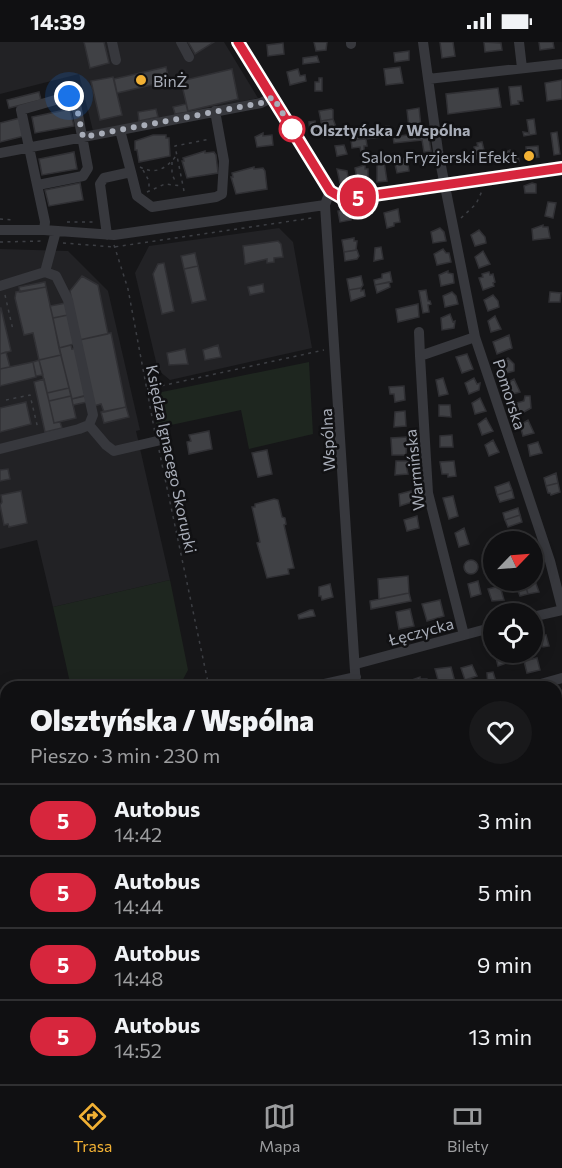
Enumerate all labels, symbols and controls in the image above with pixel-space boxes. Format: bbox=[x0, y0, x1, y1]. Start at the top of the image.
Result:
text: 14:39 bbox=[30, 8, 86, 35]
place label: BinŻ bbox=[153, 71, 187, 90]
marker: BinŻ bbox=[134, 73, 148, 87]
your location bbox=[54, 81, 84, 111]
marker: Olsztyńska / Wspólna bbox=[279, 116, 305, 142]
place label: Olsztyńska / Wspólna bbox=[310, 120, 471, 139]
place label: Salon Fryzjerski Efekt bbox=[361, 147, 517, 166]
marker: Salon Fryzjerski Efekt bbox=[522, 149, 536, 163]
line badge: 5 bbox=[338, 178, 378, 216]
text: 5 bbox=[352, 185, 364, 210]
street label: Pomorska bbox=[490, 356, 530, 432]
street label: Księdza Ignacego Skorupki bbox=[143, 363, 201, 555]
street label: Wspólna bbox=[316, 408, 338, 472]
street label: Warmińska bbox=[400, 428, 428, 512]
north arrow bbox=[483, 531, 543, 591]
map controls bbox=[483, 531, 543, 663]
button: locate bbox=[483, 603, 543, 663]
street label: Łęczycka bbox=[385, 613, 456, 649]
button: heart bbox=[469, 701, 532, 764]
text: Olsztyńska / Wspólna bbox=[30, 703, 314, 737]
text: Pieszo · 3 min · 230 m bbox=[30, 743, 220, 767]
text: Autobus bbox=[114, 795, 200, 822]
text: 3 min bbox=[478, 807, 532, 834]
text: 5 bbox=[57, 808, 69, 833]
text: 14:42 bbox=[114, 822, 162, 846]
text: Autobus bbox=[114, 867, 200, 894]
text: 5 min bbox=[478, 879, 532, 906]
text: 5 bbox=[57, 880, 69, 905]
text: 14:44 bbox=[114, 894, 163, 918]
text: Autobus bbox=[114, 939, 200, 966]
text: 9 min bbox=[477, 951, 532, 978]
text: 5 bbox=[57, 952, 69, 977]
text: 14:48 bbox=[114, 966, 163, 990]
text: Autobus bbox=[114, 1011, 200, 1038]
text: 13 min bbox=[468, 1023, 532, 1050]
text: 5 bbox=[57, 1024, 69, 1049]
text: 14:52 bbox=[114, 1038, 162, 1062]
tab: Trasa bbox=[73, 1100, 112, 1155]
tab: Mapa bbox=[259, 1100, 300, 1155]
tab: Bilety bbox=[447, 1100, 489, 1155]

